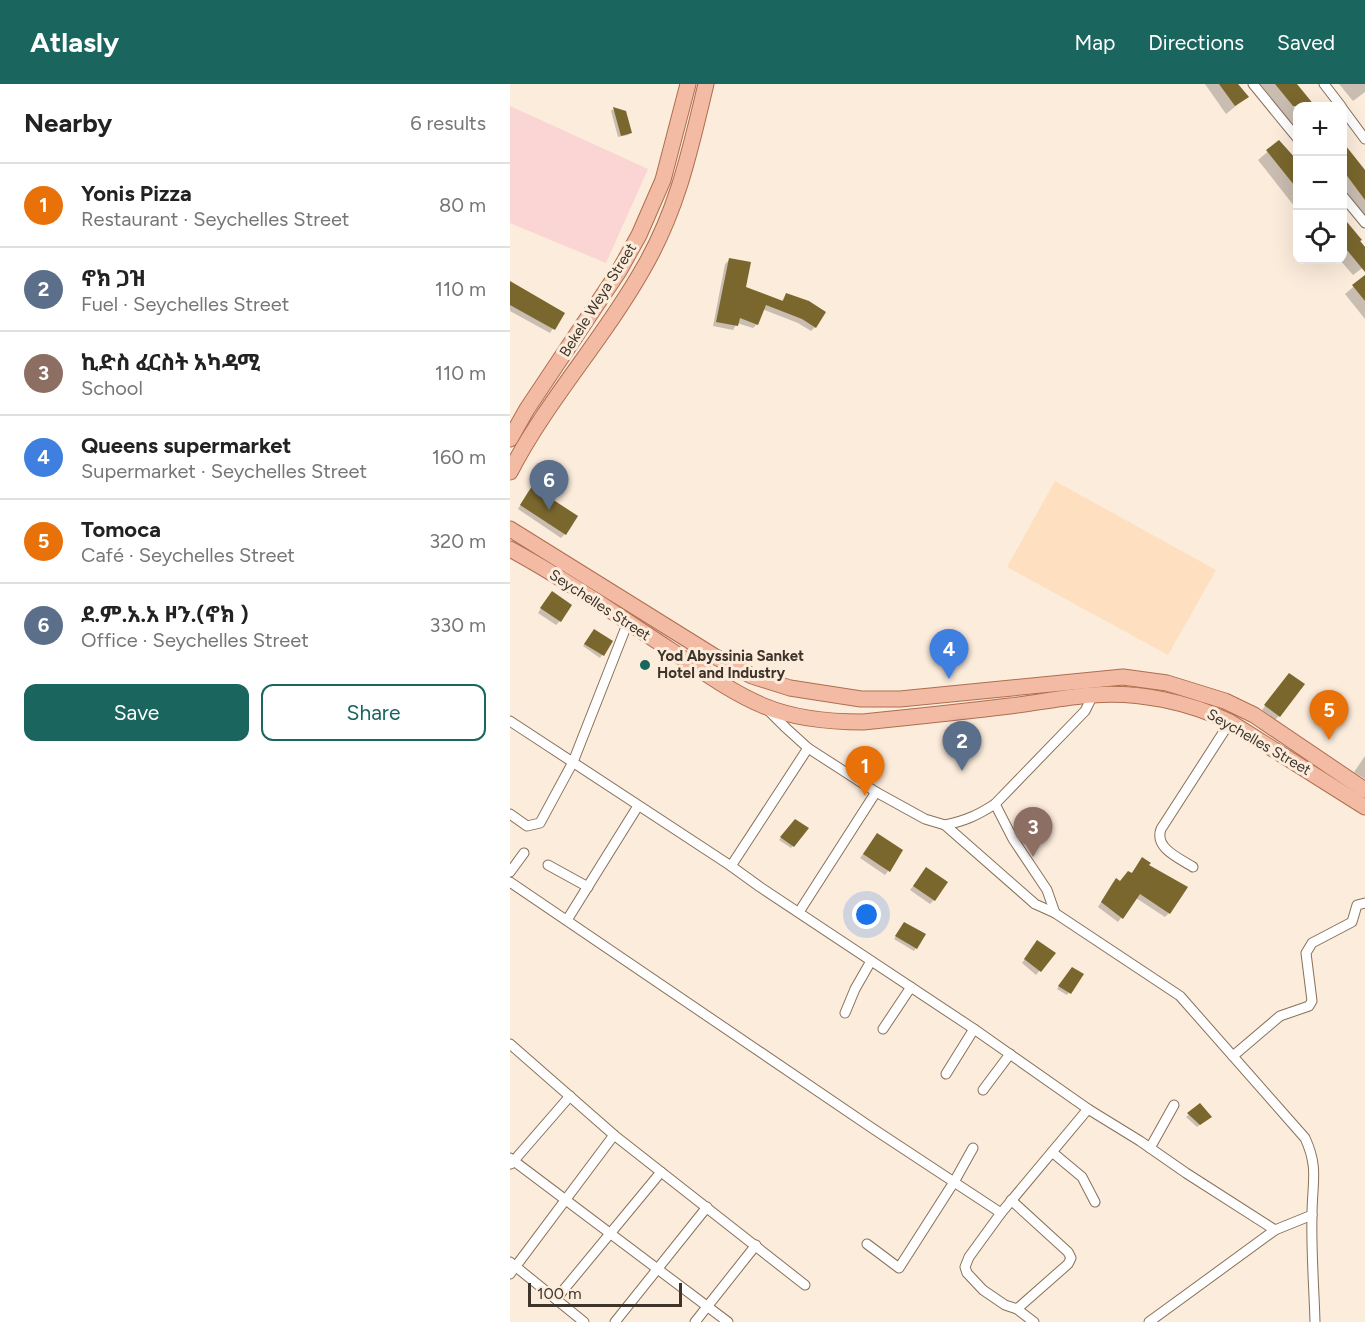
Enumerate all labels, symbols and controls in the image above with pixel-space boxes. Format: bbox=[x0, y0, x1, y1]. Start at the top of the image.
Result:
text: Atlasly bbox=[30, 25, 119, 59]
text: Map bbox=[1074, 30, 1115, 55]
text: Directions bbox=[1148, 30, 1244, 55]
text: Saved bbox=[1277, 30, 1335, 55]
map controls bbox=[1293, 102, 1347, 264]
button: + bbox=[1293, 102, 1347, 156]
text: Nearby bbox=[24, 107, 112, 139]
text: 6 results bbox=[410, 111, 486, 135]
button: − bbox=[1293, 156, 1347, 210]
text: Yonis Pizza bbox=[81, 180, 192, 207]
text: 1 bbox=[39, 193, 48, 217]
text: 80 m bbox=[439, 193, 486, 217]
text: Restaurant · Seychelles Street bbox=[81, 207, 349, 231]
button: locate bbox=[1293, 210, 1347, 264]
street label: Bekele Weya Street bbox=[556, 240, 640, 360]
text: ኖክ ጋዝ bbox=[81, 265, 146, 292]
text: 2 bbox=[38, 277, 49, 301]
text: 110 m bbox=[435, 277, 486, 301]
text: Fuel · Seychelles Street bbox=[81, 292, 289, 316]
text: ኪድስ ፈርስት አካዳሚ bbox=[81, 349, 260, 376]
text: 3 bbox=[38, 361, 49, 385]
text: 110 m bbox=[435, 361, 486, 385]
text: School bbox=[81, 376, 143, 400]
text: Queens supermarket bbox=[81, 432, 291, 459]
text: 4 bbox=[37, 445, 50, 469]
text: 160 m bbox=[432, 445, 486, 469]
text: Supermarket · Seychelles Street bbox=[81, 459, 367, 483]
pin: 6 bbox=[530, 460, 568, 510]
text: Tomoca bbox=[81, 516, 161, 543]
text: 5 bbox=[38, 529, 49, 553]
text: 320 m bbox=[429, 529, 486, 553]
text: Café · Seychelles Street bbox=[81, 543, 295, 567]
street label: Seychelles Street bbox=[546, 566, 654, 645]
text: ደ.ም.አ.አ ዞን.(ኖክ ) bbox=[81, 601, 249, 628]
text: 6 bbox=[38, 613, 49, 637]
text: 330 m bbox=[429, 613, 486, 637]
text: Office · Seychelles Street bbox=[81, 628, 309, 652]
pin: 4 bbox=[930, 630, 968, 679]
place label: Yod Abyssinia Sanket Hotel and Industry bbox=[657, 647, 804, 682]
marker: Yod Abyssinia Sanket Hotel and Industry bbox=[638, 658, 652, 672]
button: Save bbox=[24, 684, 249, 741]
button: Share bbox=[261, 684, 486, 741]
pin: 5 bbox=[1310, 690, 1348, 740]
street label: Seychelles Street bbox=[1204, 705, 1314, 779]
pin: 2 bbox=[942, 722, 982, 771]
pin: 1 bbox=[846, 746, 884, 796]
pin: 3 bbox=[1014, 808, 1052, 857]
your location bbox=[852, 900, 881, 929]
scale bar bbox=[528, 1280, 682, 1308]
text: 100 m bbox=[537, 1284, 582, 1303]

